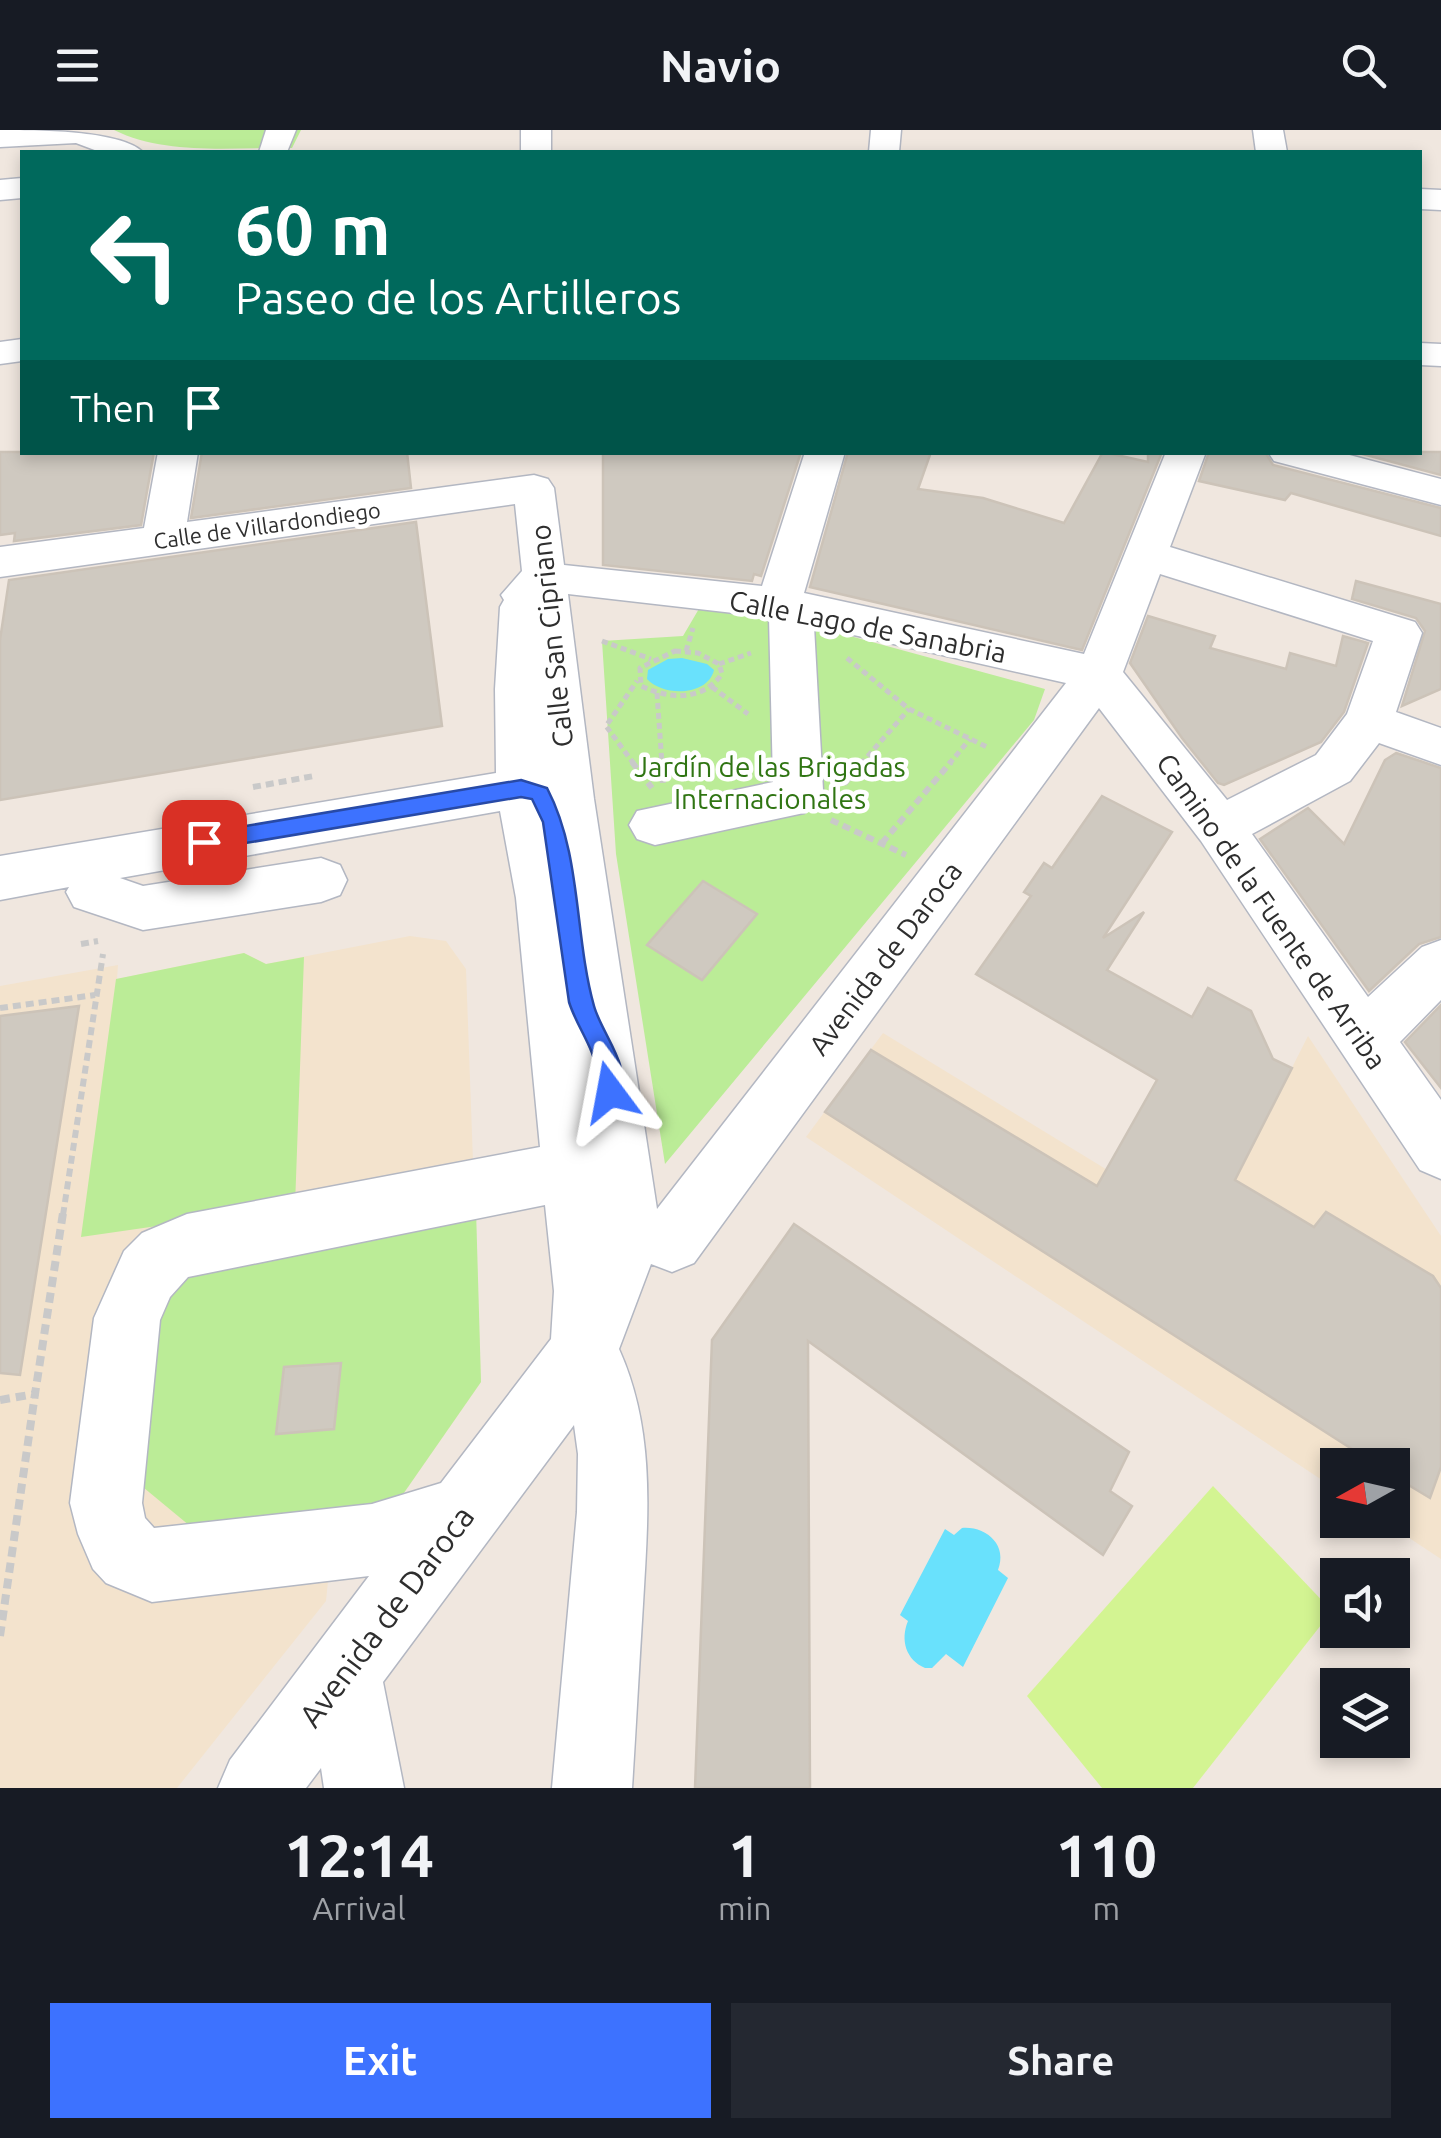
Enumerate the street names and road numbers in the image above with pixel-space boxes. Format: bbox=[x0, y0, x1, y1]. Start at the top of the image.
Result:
street label: Calle de Villardondiego bbox=[152, 497, 382, 553]
street label: Calle San Cipriano bbox=[524, 523, 578, 749]
street label: Calle Lago de Sanabria bbox=[727, 584, 1009, 668]
street label: Camino de la Fuente de Arriba bbox=[1151, 747, 1393, 1075]
street label: Avenida de Daroca bbox=[802, 855, 968, 1061]
street label: Avenida de Daroca bbox=[291, 1499, 481, 1733]

